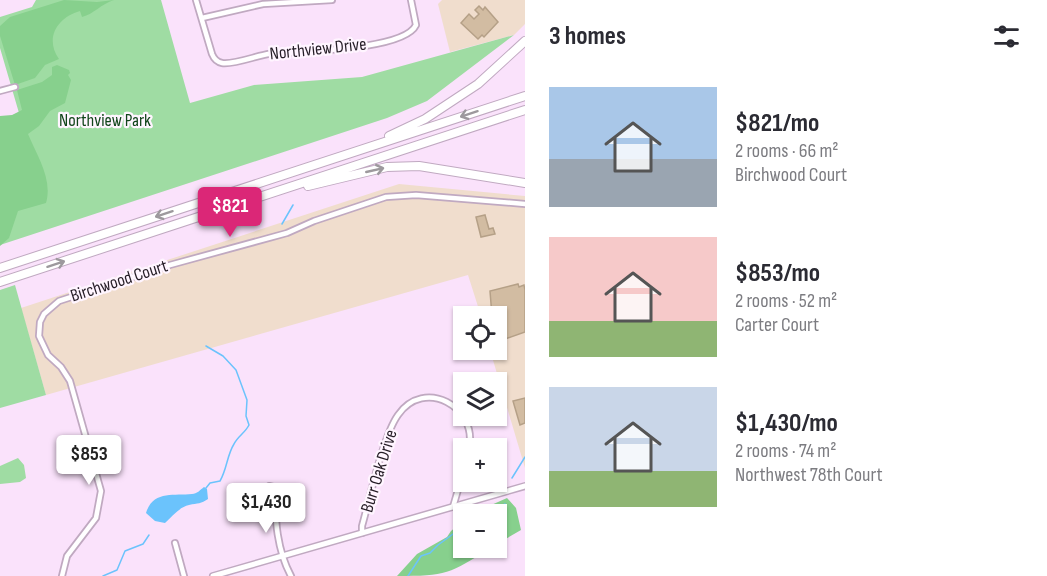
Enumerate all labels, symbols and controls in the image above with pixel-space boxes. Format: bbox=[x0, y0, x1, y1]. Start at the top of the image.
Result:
icon: filters bbox=[990, 20, 1023, 53]
text: 3 homes bbox=[549, 21, 626, 52]
street label: Northview Drive bbox=[269, 33, 367, 65]
text: $821/mo bbox=[735, 108, 819, 139]
one-way arrow bbox=[460, 109, 479, 120]
park label: Northview Park bbox=[59, 110, 151, 131]
icon: home bbox=[597, 111, 669, 183]
text: 2 rooms · 66 m² bbox=[735, 139, 839, 163]
text: Birchwood Court bbox=[735, 163, 847, 187]
one-way arrow bbox=[365, 164, 384, 176]
pin: $821 bbox=[194, 187, 266, 238]
text: $821 bbox=[212, 194, 248, 218]
one-way arrow bbox=[155, 209, 174, 220]
street label: Birchwood Court bbox=[68, 255, 171, 307]
one-way arrow bbox=[46, 258, 65, 269]
text: $853/mo bbox=[735, 258, 820, 289]
icon: home bbox=[597, 261, 669, 333]
text: 2 rooms · 52 m² bbox=[735, 289, 837, 313]
map controls bbox=[453, 306, 507, 558]
button: locate bbox=[453, 306, 507, 360]
text: Carter Court bbox=[735, 313, 819, 337]
button: layers bbox=[453, 372, 507, 426]
text: $1,430/mo bbox=[735, 408, 838, 439]
icon: home bbox=[597, 411, 669, 483]
street label: Burr Oak Drive bbox=[356, 427, 402, 515]
pin: $853 bbox=[53, 435, 125, 486]
button: + bbox=[453, 438, 507, 492]
text: 2 rooms · 74 m² bbox=[735, 439, 836, 463]
text: $853 bbox=[70, 442, 108, 466]
text: Northwest 78th Court bbox=[735, 463, 883, 487]
pin: $1,430 bbox=[217, 483, 315, 534]
text: $1,430 bbox=[240, 490, 292, 514]
button: − bbox=[453, 504, 507, 558]

